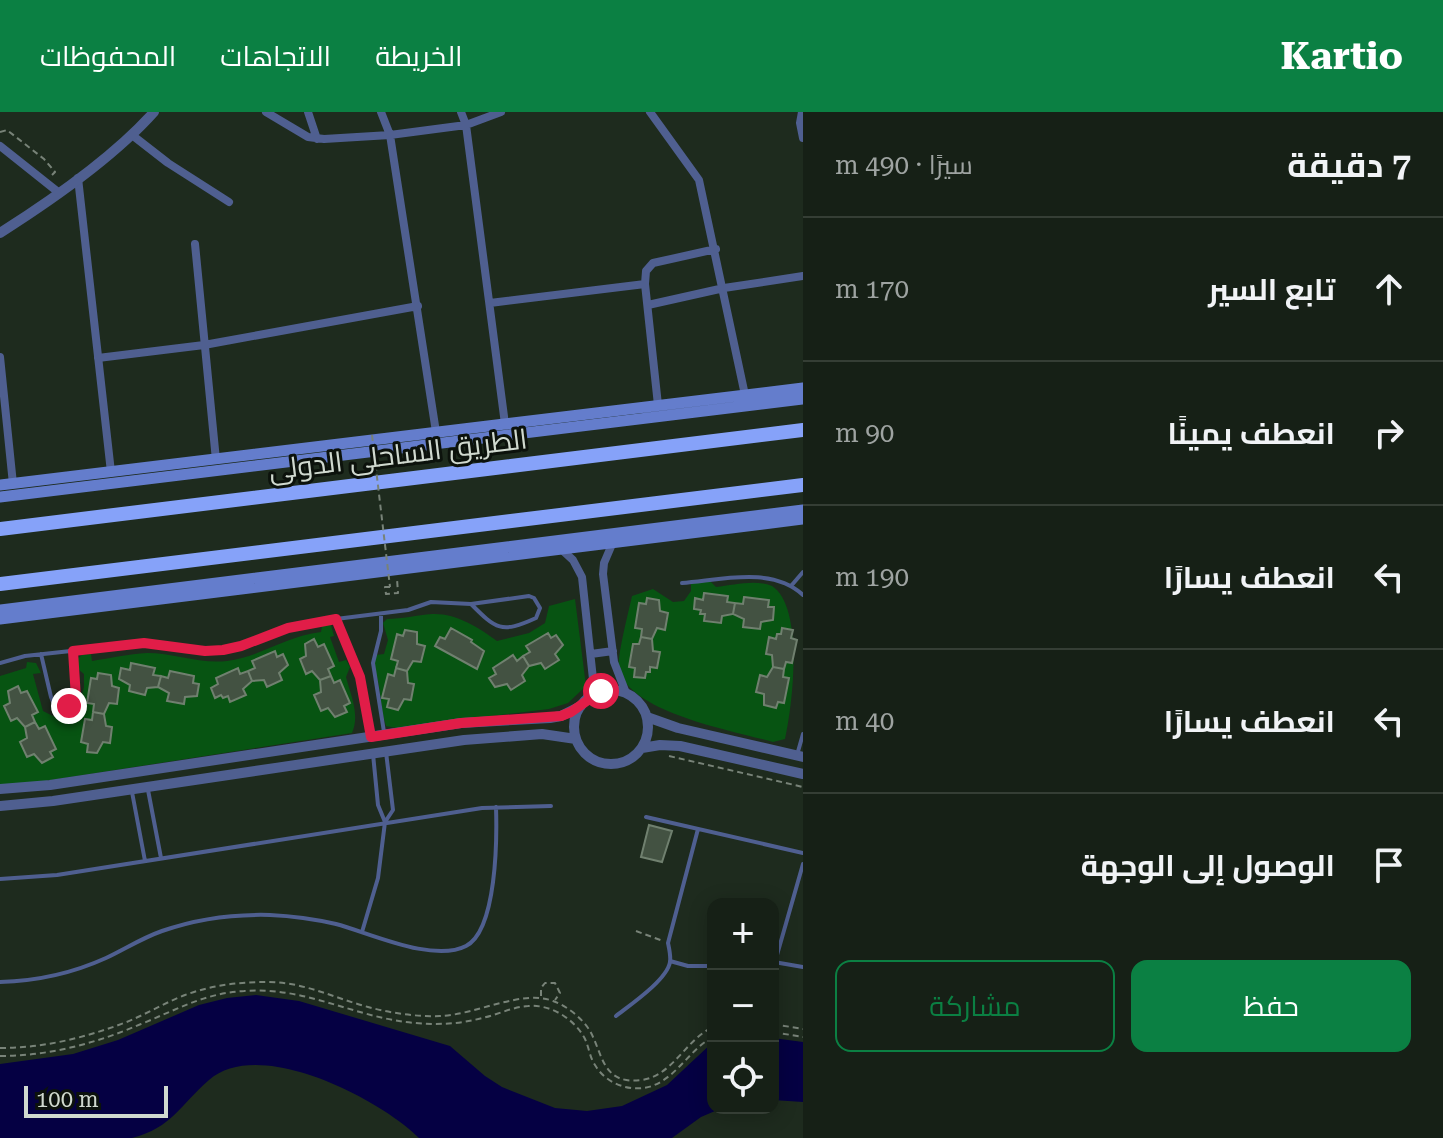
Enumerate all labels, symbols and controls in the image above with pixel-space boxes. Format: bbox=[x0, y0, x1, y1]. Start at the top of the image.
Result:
text: Kartio bbox=[1281, 34, 1403, 78]
text: المحفوظات bbox=[40, 40, 176, 73]
text: الاتجاهات bbox=[220, 40, 331, 73]
text: الخريطة bbox=[375, 40, 463, 73]
text: 7 دقيقة bbox=[1287, 145, 1411, 185]
text: سيرًا · 490 m bbox=[835, 150, 973, 180]
icon: ahead bbox=[1367, 267, 1411, 311]
text: تابع السير bbox=[1208, 272, 1335, 307]
text: 170 m bbox=[835, 274, 909, 304]
icon: right bbox=[1367, 411, 1411, 455]
text: انعطف يمينًا bbox=[1167, 416, 1335, 451]
text: 90 m bbox=[835, 418, 894, 448]
street label: الطريق الساحلى الدولى bbox=[267, 422, 529, 487]
icon: left bbox=[1367, 555, 1411, 599]
text: انعطف يسارًا bbox=[1164, 560, 1335, 595]
text: 190 m bbox=[835, 562, 909, 592]
route start bbox=[583, 673, 619, 709]
route end bbox=[51, 688, 87, 724]
icon: left bbox=[1367, 699, 1411, 743]
text: انعطف يسارًا bbox=[1164, 704, 1335, 739]
text: 40 m bbox=[835, 706, 894, 736]
icon: arrive bbox=[1367, 843, 1411, 887]
text: الوصول إلى الوجهة bbox=[1081, 848, 1335, 883]
map controls bbox=[707, 898, 779, 1114]
button: + bbox=[707, 898, 779, 970]
button: مشاركة bbox=[835, 960, 1115, 1052]
button: حفظ bbox=[1131, 960, 1411, 1052]
button: − bbox=[707, 970, 779, 1042]
button: locate bbox=[707, 1042, 779, 1114]
scale bar bbox=[24, 1082, 168, 1118]
text: 100 m bbox=[36, 1087, 99, 1112]

